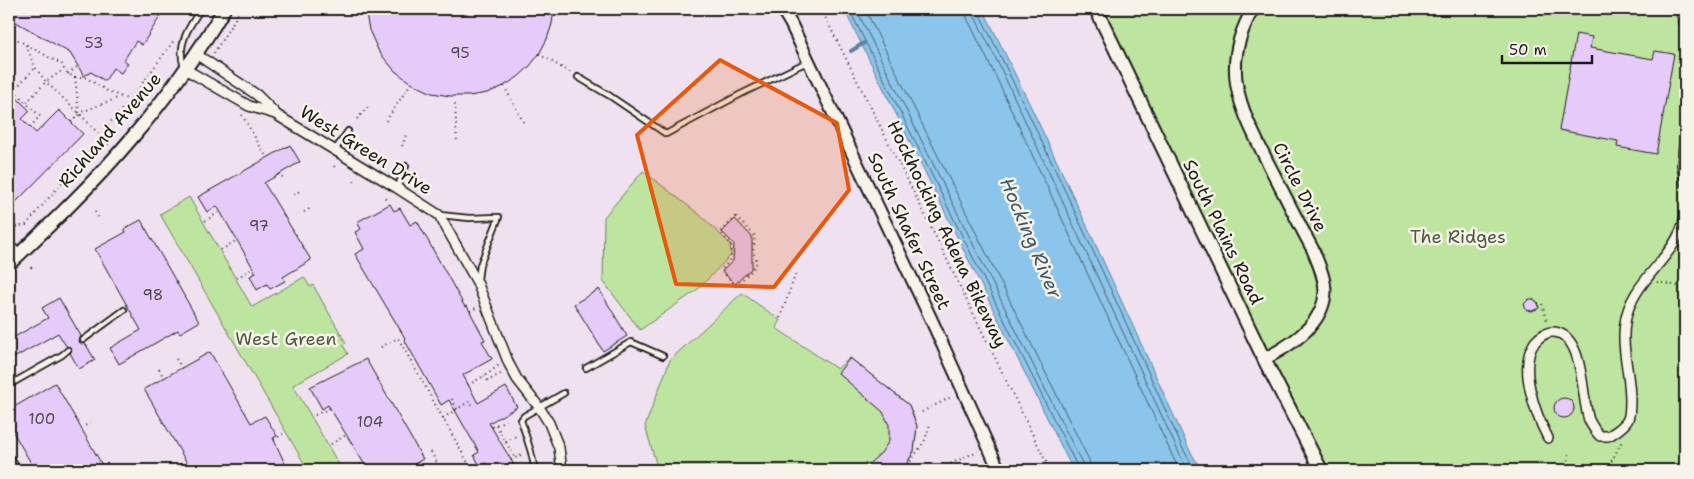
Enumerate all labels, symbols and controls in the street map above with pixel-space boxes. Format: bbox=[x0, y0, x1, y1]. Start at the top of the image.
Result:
scale bar bbox=[1502, 32, 1592, 64]
house number: 53 bbox=[85, 33, 104, 53]
text: 50 m bbox=[1509, 40, 1547, 60]
house number: 95 bbox=[450, 43, 470, 63]
street label: Richland Avenue bbox=[53, 67, 167, 193]
street label: West Green Drive bbox=[295, 100, 437, 200]
street label: Hockhocking Adena Bikeway bbox=[881, 116, 1013, 352]
street label: Circle Drive bbox=[1267, 138, 1333, 236]
street label: South Shafer Street bbox=[862, 148, 956, 314]
street label: South Plains Road bbox=[1177, 155, 1269, 309]
water label: Hocking River bbox=[994, 174, 1068, 303]
house number: 97 bbox=[249, 216, 269, 236]
park label: The Ridges bbox=[1410, 225, 1506, 249]
house number: 98 bbox=[143, 285, 163, 305]
park label: West Green bbox=[235, 327, 337, 351]
house number: 100 bbox=[29, 409, 55, 429]
house number: 104 bbox=[357, 412, 383, 432]

